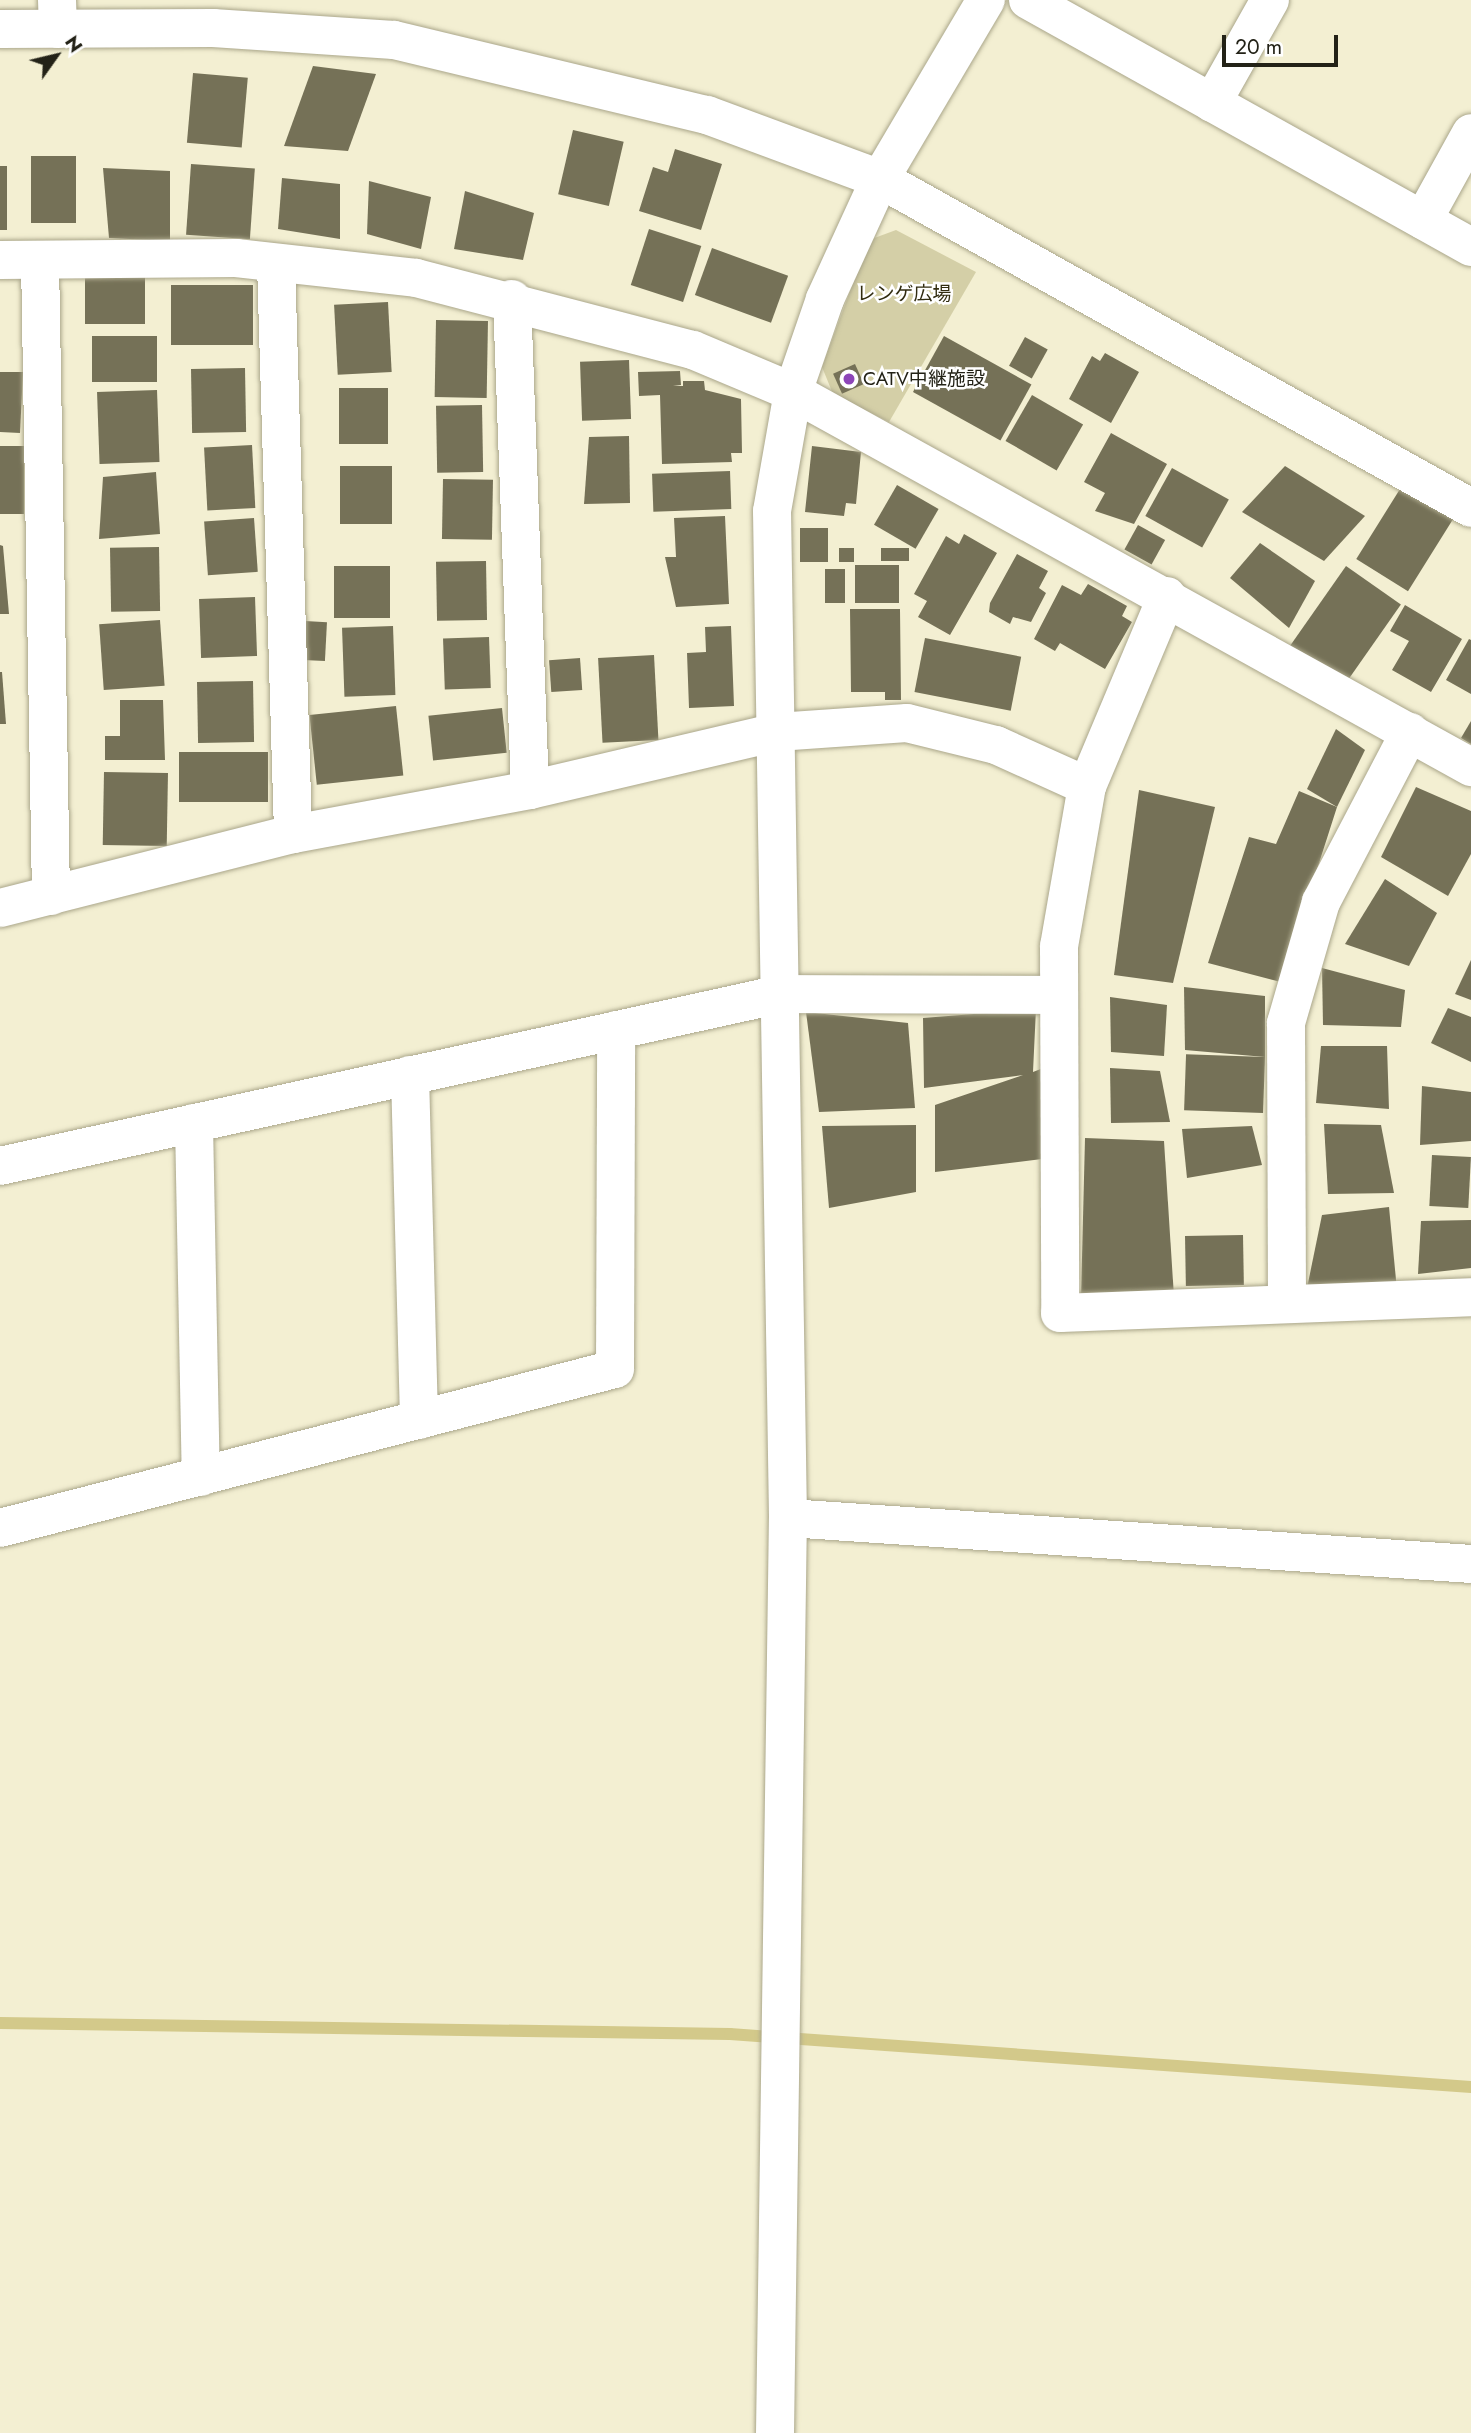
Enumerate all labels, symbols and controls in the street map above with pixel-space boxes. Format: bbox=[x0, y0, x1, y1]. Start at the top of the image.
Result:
north arrow bbox=[21, 21, 91, 91]
scale bar bbox=[1226, 21, 1342, 65]
text: N bbox=[58, 30, 89, 58]
text: 20 m bbox=[1235, 32, 1282, 62]
park label: レンゲ広場 bbox=[857, 283, 951, 305]
place label: CATV中継施設 bbox=[863, 368, 985, 390]
marker: CATV中継施設 bbox=[841, 371, 857, 387]

